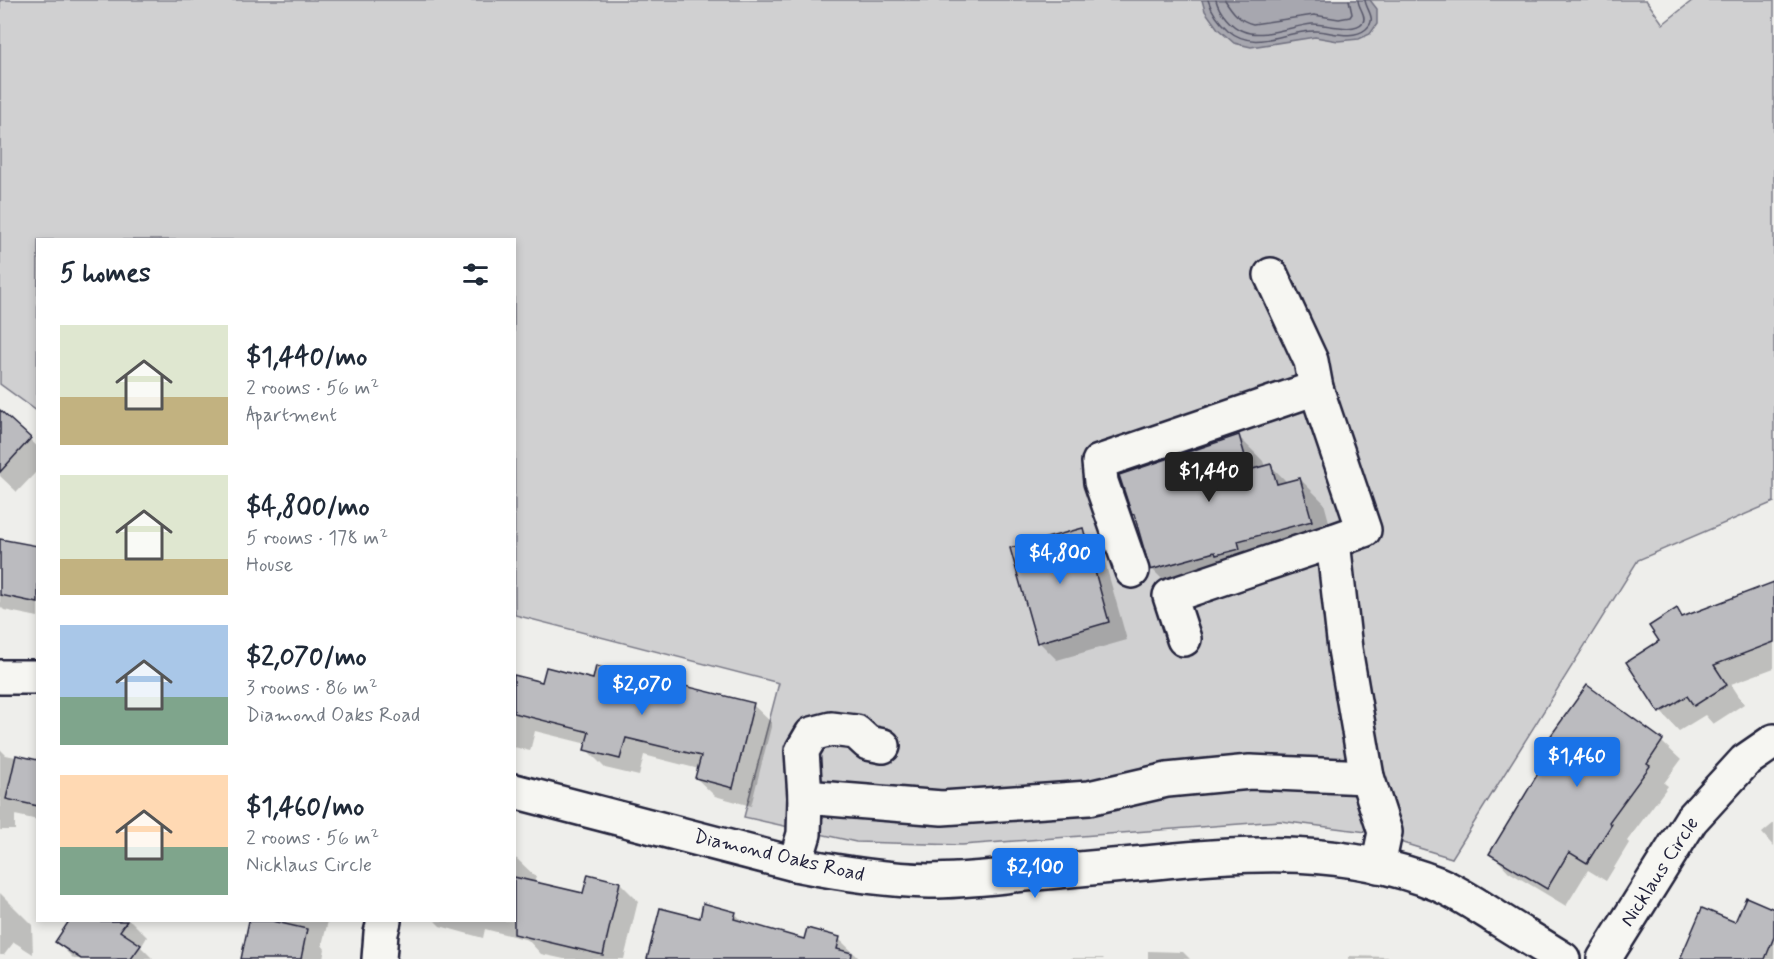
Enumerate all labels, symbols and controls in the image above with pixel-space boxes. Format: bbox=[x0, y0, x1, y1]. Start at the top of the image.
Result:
text: 5 homes bbox=[60, 257, 151, 291]
icon: filters bbox=[459, 258, 492, 291]
text: $1,440/mo bbox=[246, 341, 367, 375]
icon: home bbox=[108, 349, 180, 421]
text: 2 rooms · 56 m² bbox=[246, 375, 379, 402]
text: Apartment bbox=[246, 402, 337, 429]
pin: $1,440 bbox=[1160, 452, 1258, 503]
text: $1,440 bbox=[1179, 458, 1239, 485]
text: $4,800/mo bbox=[246, 491, 370, 525]
icon: home bbox=[108, 499, 180, 571]
text: 5 rooms · 178 m² bbox=[246, 525, 388, 552]
pin: $4,800 bbox=[1011, 534, 1109, 585]
text: $4,800 bbox=[1029, 540, 1091, 567]
text: House bbox=[246, 552, 293, 579]
text: $2,070/mo bbox=[246, 641, 367, 675]
icon: home bbox=[108, 649, 180, 721]
pin: $2,070 bbox=[593, 665, 691, 716]
text: $2,070 bbox=[612, 671, 672, 698]
text: 3 rooms · 86 m² bbox=[246, 675, 378, 702]
text: Diamond Oaks Road bbox=[246, 702, 420, 729]
pin: $1,460 bbox=[1528, 737, 1626, 788]
text: $1,460 bbox=[1548, 743, 1606, 770]
text: $1,460/mo bbox=[246, 791, 364, 825]
icon: home bbox=[108, 799, 180, 871]
street label: Nicklaus Circle bbox=[1614, 812, 1706, 932]
street label: Diamond Oaks Road bbox=[691, 823, 867, 889]
text: 2 rooms · 56 m² bbox=[246, 825, 379, 852]
pin: $2,100 bbox=[986, 848, 1084, 899]
text: Nicklaus Circle bbox=[246, 852, 372, 879]
text: $2,100 bbox=[1006, 854, 1064, 881]

